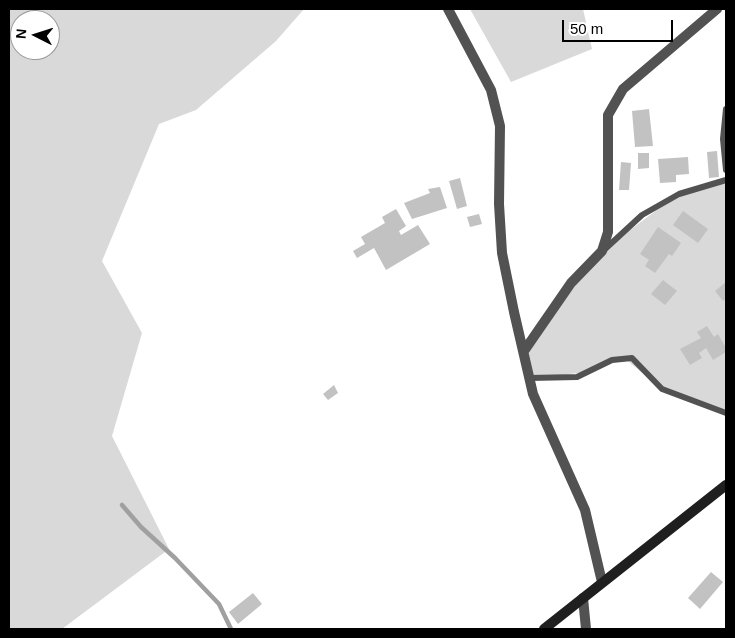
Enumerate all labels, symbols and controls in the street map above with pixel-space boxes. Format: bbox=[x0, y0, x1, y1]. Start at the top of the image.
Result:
north arrow bbox=[10, 10, 60, 60]
scale bar bbox=[565, 10, 676, 42]
text: 50 m bbox=[570, 20, 603, 37]
text: N bbox=[13, 28, 29, 40]

